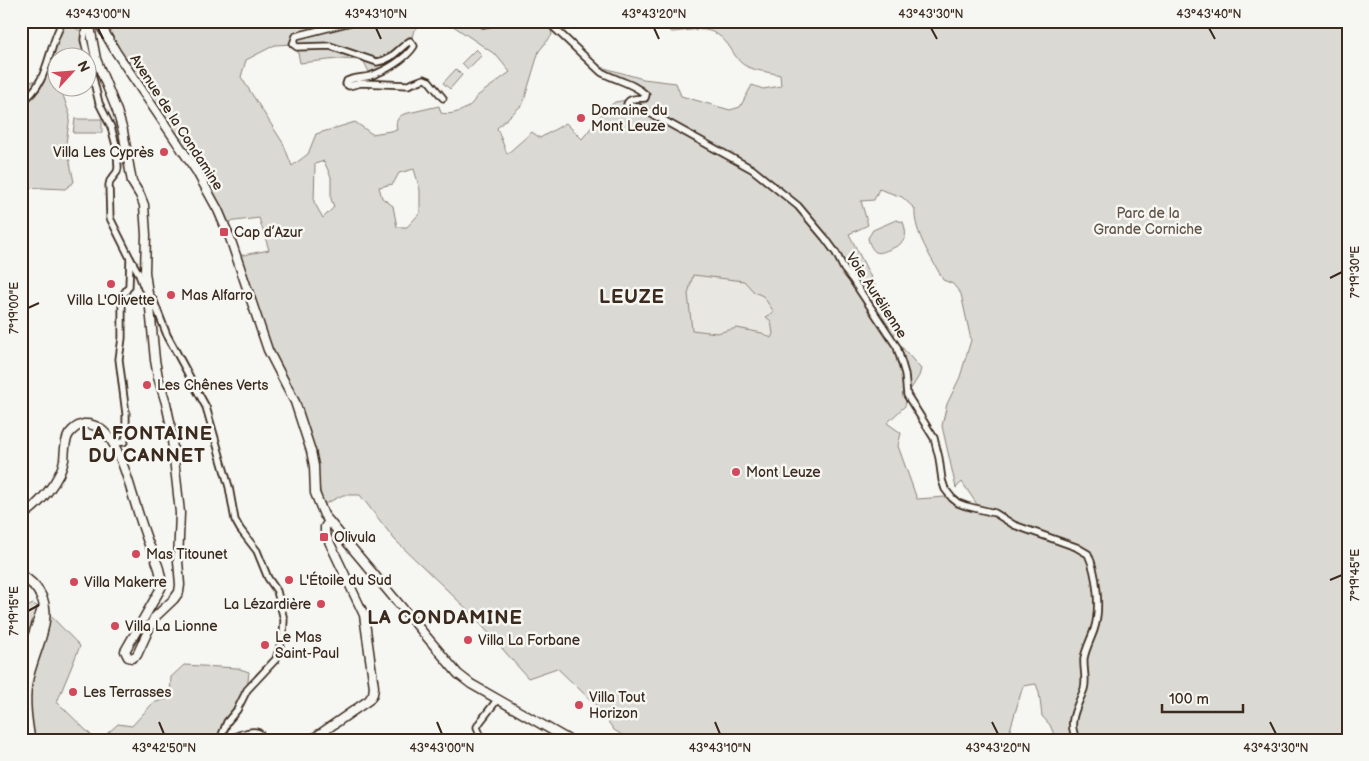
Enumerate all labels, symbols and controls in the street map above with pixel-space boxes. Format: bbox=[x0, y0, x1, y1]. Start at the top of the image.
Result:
text: 43°43'00"N bbox=[66, 7, 131, 22]
text: 43°43'10"N bbox=[345, 7, 407, 22]
text: 43°43'20"N bbox=[621, 7, 687, 22]
text: 43°43'30"N bbox=[898, 7, 964, 22]
text: 43°43'40"N bbox=[1176, 7, 1242, 22]
north arrow bbox=[48, 48, 98, 98]
street label: Avenue de la Condamine bbox=[126, 51, 227, 193]
text: N bbox=[73, 58, 93, 75]
place label: Domaine du Mont Leuze bbox=[591, 102, 668, 135]
marker: Domaine du Mont Leuze bbox=[575, 112, 587, 124]
place label: Villa Les Cyprès bbox=[53, 144, 154, 161]
marker: Villa Les Cyprès bbox=[158, 146, 170, 158]
park label: Parc de la Grande Corniche bbox=[1094, 205, 1202, 238]
place label: Cap d’Azur bbox=[234, 224, 303, 241]
marker: Cap d’Azur bbox=[218, 226, 230, 238]
text: 7°19'30"E bbox=[1348, 246, 1363, 298]
street label: Voie Aurélienne bbox=[842, 249, 911, 341]
marker: Villa L'Olivette bbox=[105, 278, 117, 290]
text: 7°19'00"E bbox=[7, 282, 22, 334]
district label: LEUZE bbox=[599, 286, 665, 309]
place label: Mas Alfarro bbox=[181, 287, 253, 304]
marker: Mas Alfarro bbox=[165, 289, 177, 301]
place label: Villa L'Olivette bbox=[67, 292, 155, 309]
place label: Les Chênes Verts bbox=[157, 377, 268, 394]
marker: Les Chênes Verts bbox=[141, 379, 153, 391]
district label: LA FONTAINE DU CANNET bbox=[81, 423, 213, 468]
place label: Mont Leuze bbox=[746, 464, 821, 481]
marker: Mont Leuze bbox=[730, 466, 742, 478]
place label: Olivula bbox=[334, 529, 376, 546]
marker: Olivula bbox=[318, 531, 330, 543]
place label: Mas Titounet bbox=[146, 546, 228, 563]
marker: Mas Titounet bbox=[130, 548, 142, 560]
text: 7°19'45"E bbox=[1348, 549, 1363, 601]
place label: L'Étoile du Sud bbox=[299, 571, 392, 589]
place label: Villa Makerre bbox=[84, 574, 167, 591]
marker: L'Étoile du Sud bbox=[283, 574, 295, 586]
marker: Villa Makerre bbox=[68, 576, 80, 588]
text: 7°19'15"E bbox=[7, 586, 22, 636]
place label: La Lézardière bbox=[224, 596, 311, 613]
marker: La Lézardière bbox=[315, 598, 327, 610]
district label: LA CONDAMINE bbox=[367, 607, 523, 630]
place label: Villa La Lionne bbox=[125, 618, 217, 635]
marker: Villa La Lionne bbox=[109, 620, 121, 632]
place label: Le Mas Saint-Paul bbox=[275, 629, 339, 662]
place label: Villa La Forbane bbox=[478, 632, 580, 649]
marker: Villa La Forbane bbox=[462, 634, 474, 646]
marker: Le Mas Saint-Paul bbox=[259, 639, 271, 651]
scale bar bbox=[1162, 681, 1243, 713]
place label: Les Terrasses bbox=[83, 684, 171, 701]
marker: Les Terrasses bbox=[67, 686, 79, 698]
place label: Villa Tout Horizon bbox=[589, 689, 646, 722]
text: 100 m bbox=[1169, 690, 1209, 709]
marker: Villa Tout Horizon bbox=[573, 699, 585, 711]
text: 43°42'50"N bbox=[132, 741, 196, 756]
text: 43°43'00"N bbox=[410, 741, 475, 756]
text: 43°43'10"N bbox=[689, 741, 751, 756]
text: 43°43'20"N bbox=[965, 741, 1031, 756]
text: 43°43'30"N bbox=[1243, 741, 1309, 756]

